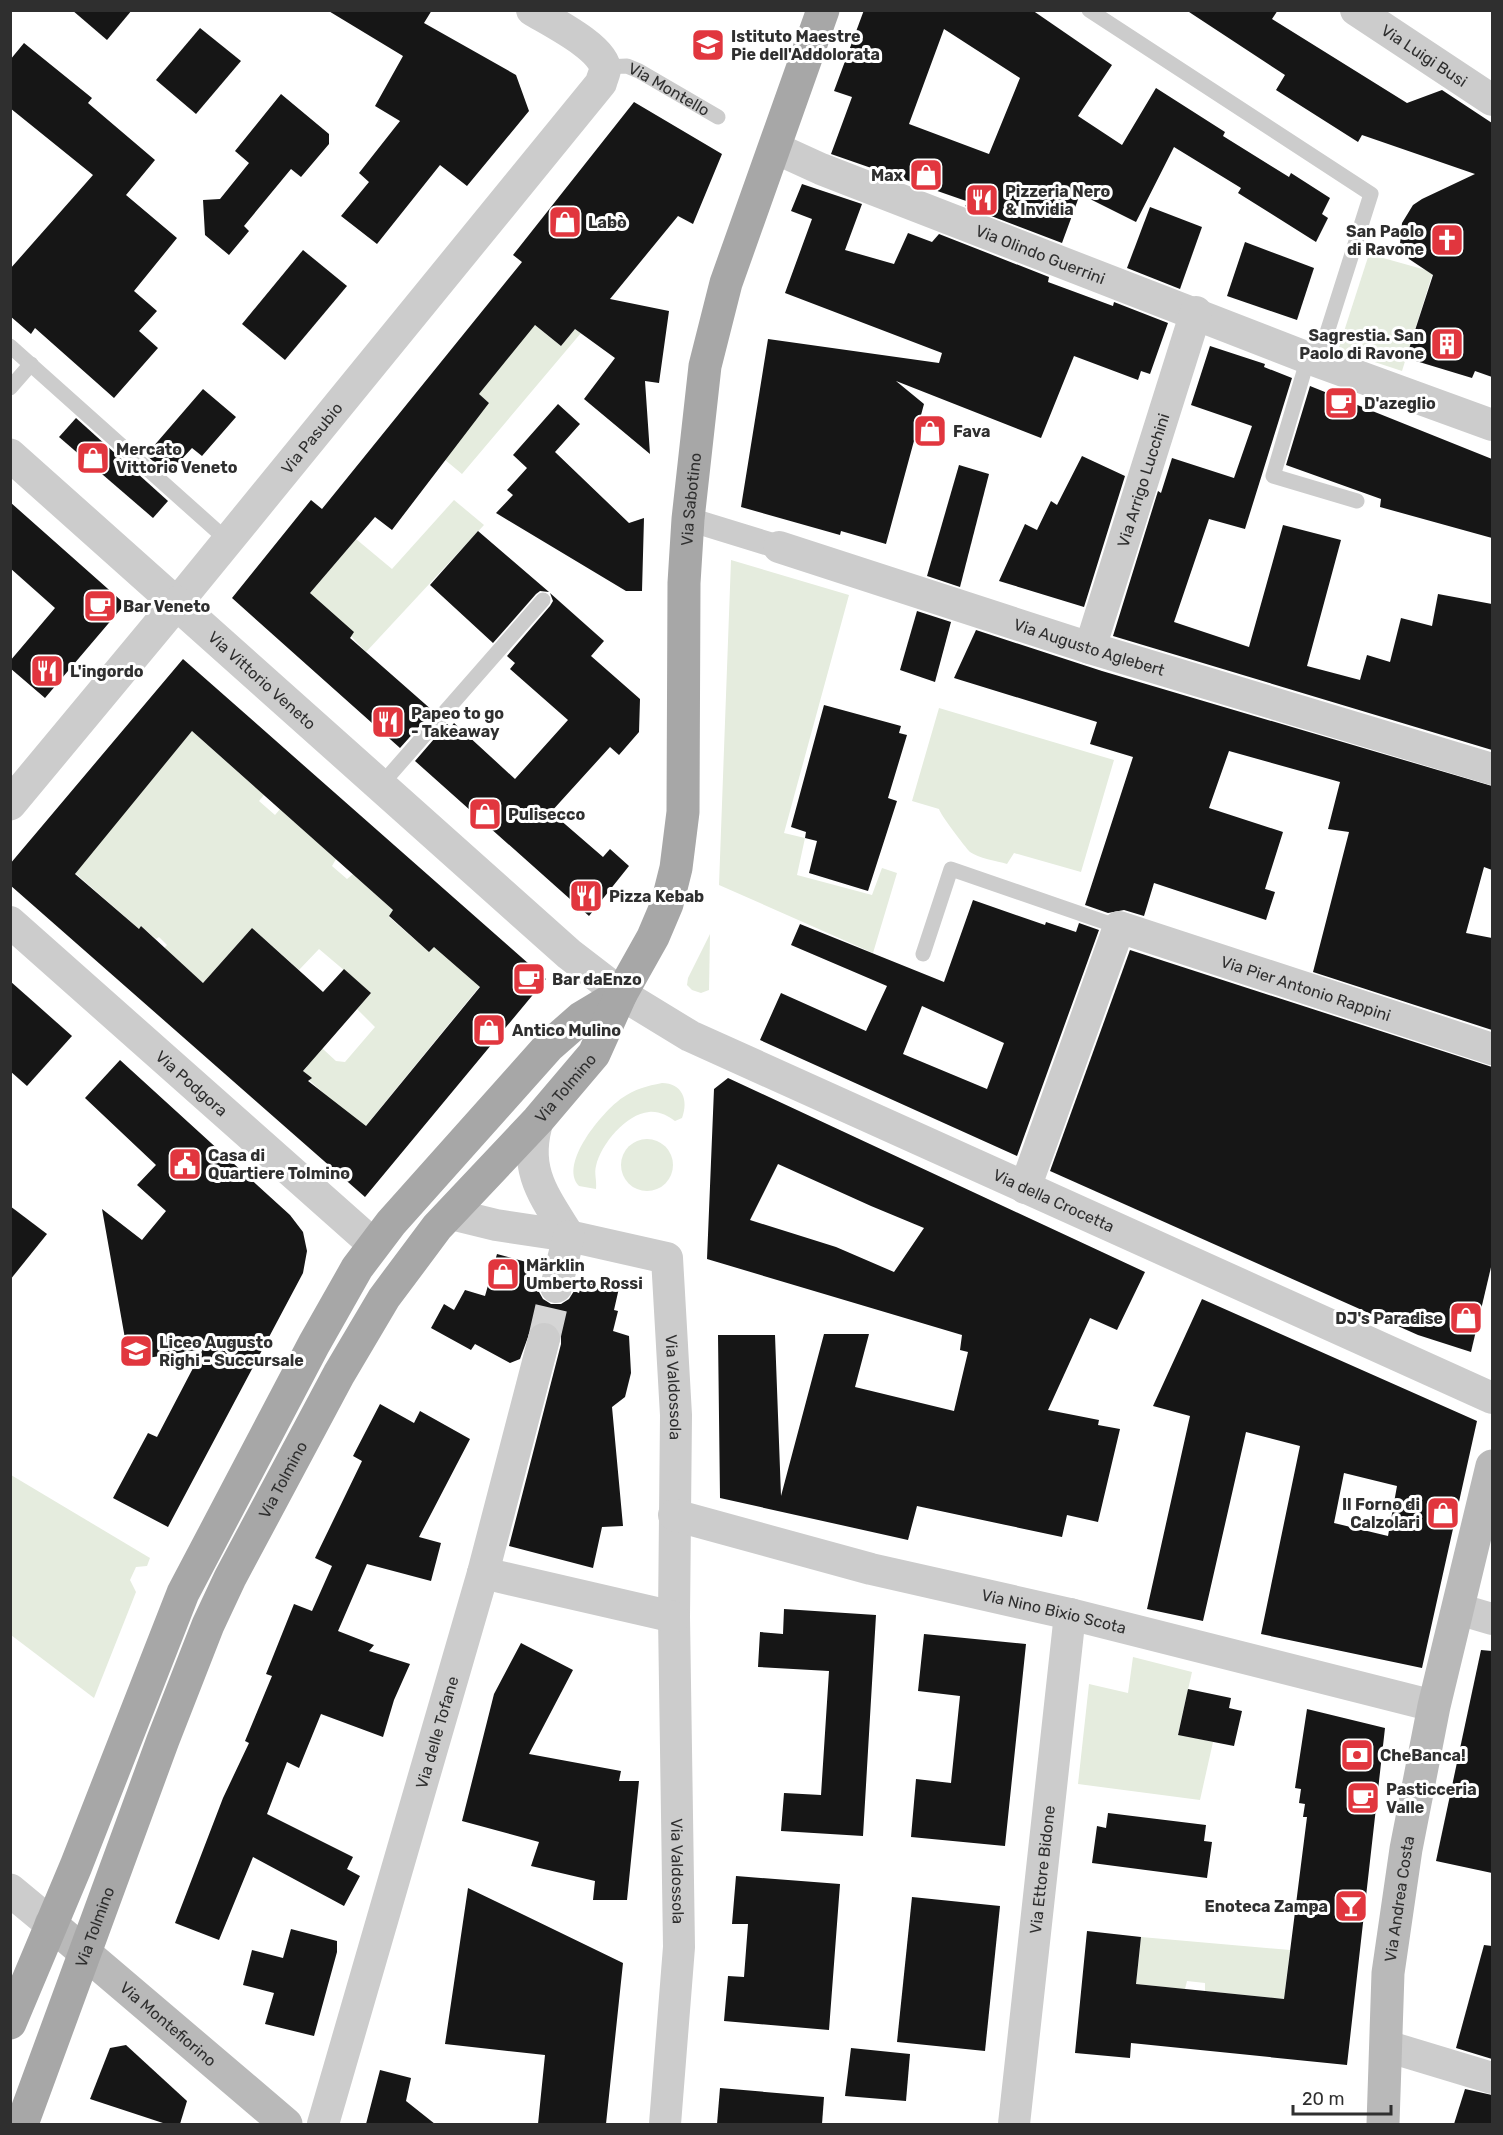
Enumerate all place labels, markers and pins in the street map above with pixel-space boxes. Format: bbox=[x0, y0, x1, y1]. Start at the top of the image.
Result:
school or university icon: Istituto Maestre Pie dell'Addolorata bbox=[690, 27, 726, 63]
place label: Istituto Maestre Pie dell'Addolorata bbox=[731, 27, 880, 64]
shop icon: Max bbox=[908, 157, 944, 193]
place label: Max bbox=[871, 166, 904, 185]
restaurant icon: Pizzeria Nero & Invidia bbox=[964, 182, 1000, 218]
place label: Pizzeria Nero & Invidia bbox=[1005, 182, 1110, 219]
shop icon: Labò bbox=[547, 204, 583, 240]
place label: Labò bbox=[588, 213, 627, 232]
place label: San Paolo di Ravone bbox=[1346, 222, 1424, 259]
church icon: San Paolo di Ravone bbox=[1429, 222, 1465, 258]
place label: Sagrestia. San Paolo di Ravone bbox=[1299, 326, 1424, 363]
building icon: Sagrestia. San Paolo di Ravone bbox=[1429, 326, 1465, 362]
cafe icon: D'azeglio bbox=[1323, 385, 1359, 421]
place label: D'azeglio bbox=[1364, 394, 1436, 413]
shop icon: Fava bbox=[912, 413, 948, 449]
place label: Fava bbox=[953, 422, 990, 441]
shop icon: Mercato Vittorio Veneto bbox=[75, 440, 111, 476]
place label: Mercato Vittorio Veneto bbox=[116, 440, 238, 477]
cafe icon: Bar Veneto bbox=[82, 588, 118, 624]
place label: Bar Veneto bbox=[123, 597, 211, 616]
restaurant icon: L'ingordo bbox=[29, 653, 65, 689]
place label: L'ingordo bbox=[70, 662, 144, 681]
restaurant icon: Papeo to go - Takeaway bbox=[370, 704, 406, 740]
place label: Papeo to go - Takeaway bbox=[411, 704, 504, 741]
shop icon: Pulisecco bbox=[467, 796, 503, 832]
place label: Pulisecco bbox=[508, 805, 585, 824]
restaurant icon: Pizza Kebab bbox=[568, 878, 604, 914]
place label: Pizza Kebab bbox=[609, 887, 704, 906]
cafe icon: Bar daEnzo bbox=[511, 961, 547, 997]
place label: Bar daEnzo bbox=[552, 970, 642, 989]
shop icon: Antico Mulino bbox=[471, 1012, 507, 1048]
place label: Antico Mulino bbox=[512, 1021, 621, 1040]
public building icon: Casa di Quartiere Tolmino bbox=[167, 1146, 203, 1182]
place label: Casa di Quartiere Tolmino bbox=[208, 1146, 350, 1183]
shop icon: Märklin Umberto Rossi bbox=[485, 1256, 521, 1292]
place label: Märklin Umberto Rossi bbox=[526, 1256, 643, 1293]
shop icon: DJ's Paradise bbox=[1448, 1300, 1484, 1336]
place label: DJ's Paradise bbox=[1335, 1309, 1443, 1328]
school or university icon: Liceo Augusto Righi - Succursale bbox=[118, 1333, 154, 1369]
place label: Liceo Augusto Righi - Succursale bbox=[159, 1333, 304, 1370]
place label: Il Forno di Calzolari bbox=[1342, 1495, 1420, 1532]
shop icon: Il Forno di Calzolari bbox=[1425, 1495, 1461, 1531]
bank icon: CheBanca! bbox=[1339, 1737, 1375, 1773]
place label: CheBanca! bbox=[1380, 1746, 1466, 1765]
cafe icon: Pasticceria Valle bbox=[1345, 1780, 1381, 1816]
place label: Pasticceria Valle bbox=[1386, 1780, 1477, 1817]
bar icon: Enoteca Zampa bbox=[1333, 1888, 1369, 1924]
place label: Enoteca Zampa bbox=[1204, 1897, 1328, 1916]

